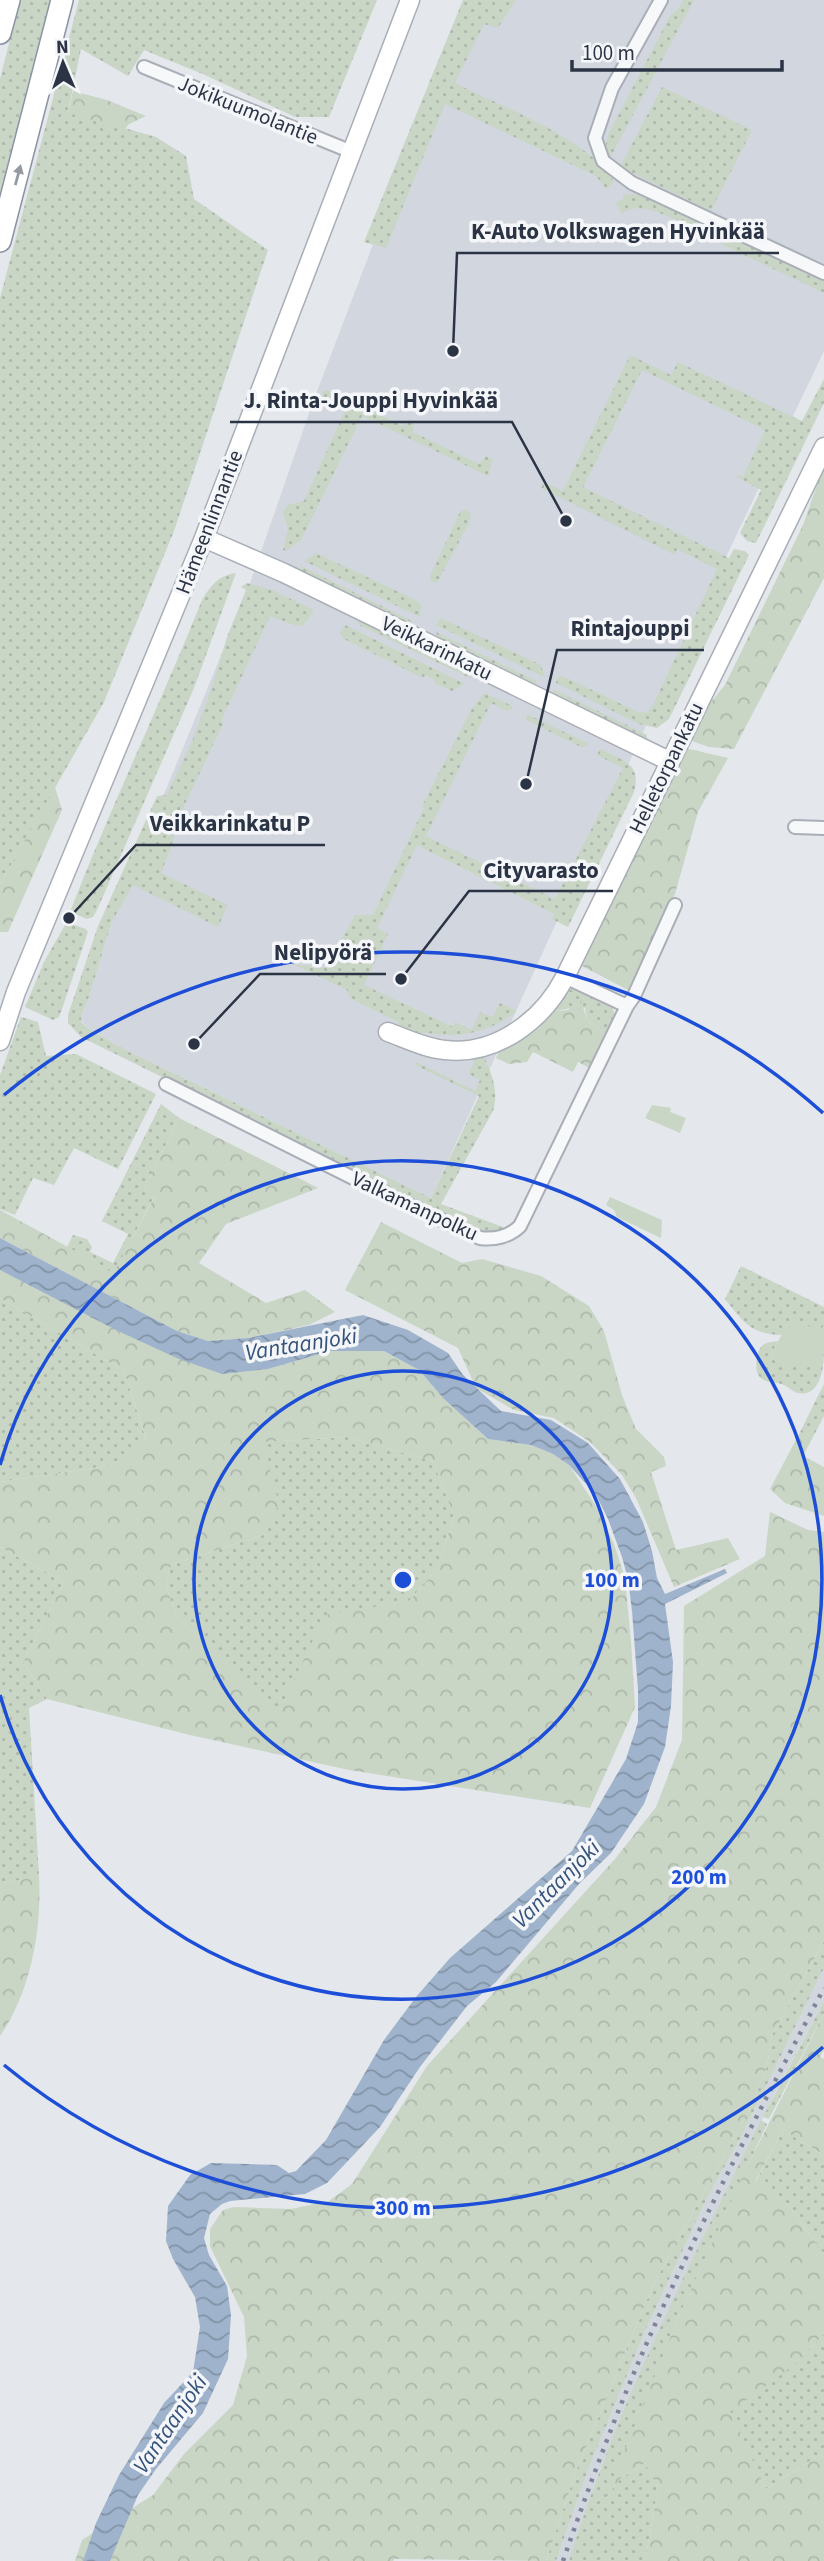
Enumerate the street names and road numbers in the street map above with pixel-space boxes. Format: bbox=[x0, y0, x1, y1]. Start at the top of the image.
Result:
street label: Jokikuumolantie bbox=[173, 68, 323, 152]
street label: Hämeenlinnantie bbox=[168, 446, 250, 598]
street label: Veikkarinkatu bbox=[376, 608, 498, 688]
street label: Helletorpankatu bbox=[621, 697, 711, 839]
street label: Valkamanpolku bbox=[347, 1164, 483, 1248]

